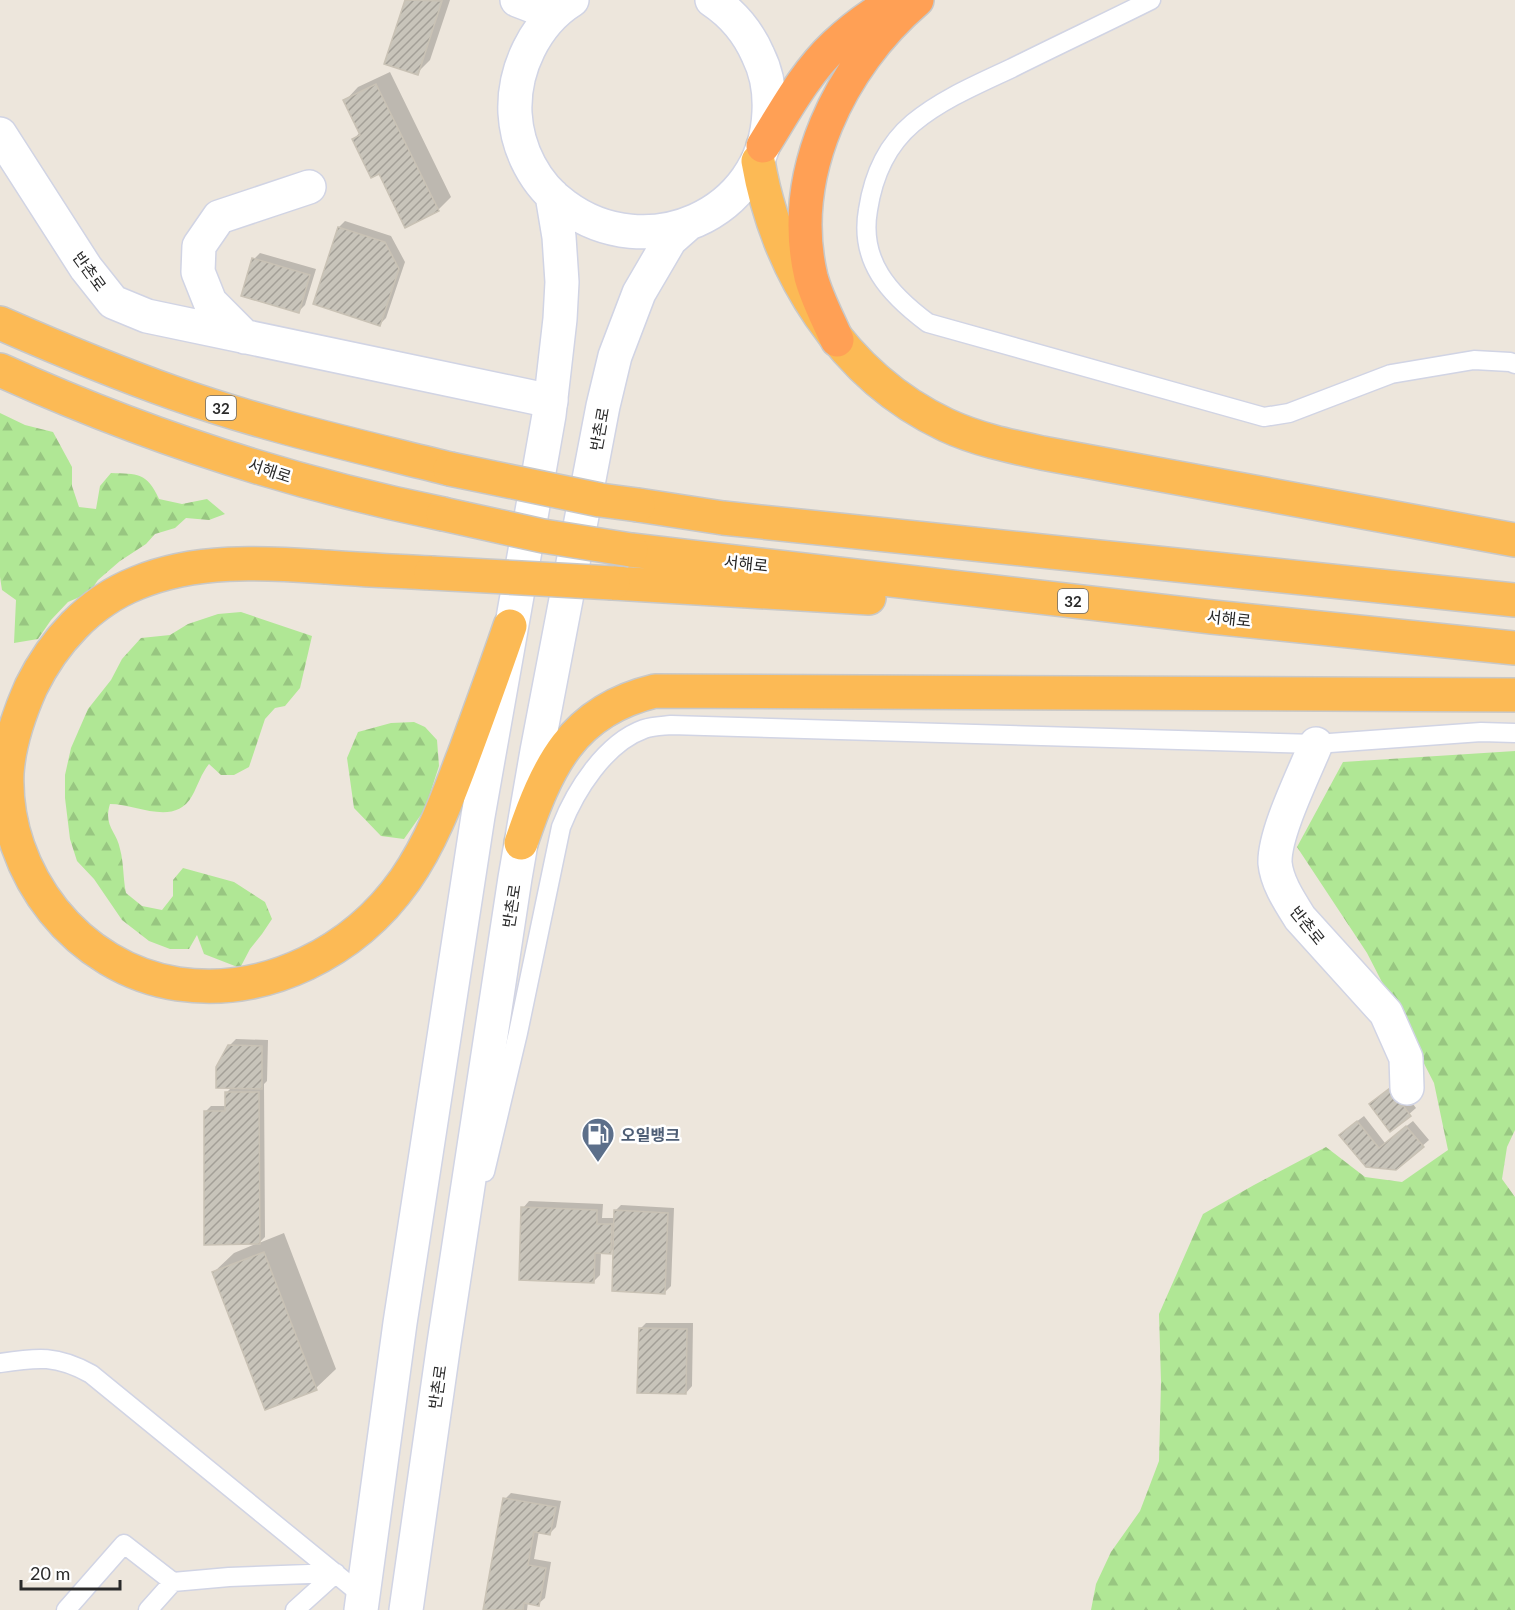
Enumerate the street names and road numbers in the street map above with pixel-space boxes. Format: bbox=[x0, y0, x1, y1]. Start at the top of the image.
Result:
street label: 반촌로 bbox=[69, 248, 111, 295]
road number: 32 bbox=[206, 396, 236, 420]
street label: 반촌로 bbox=[586, 405, 612, 452]
street label: 서해로 bbox=[246, 454, 294, 486]
street label: 서해로 bbox=[723, 551, 769, 575]
road number: 32 bbox=[1058, 589, 1088, 613]
street label: 서해로 bbox=[1206, 606, 1252, 630]
street label: 반촌로 bbox=[498, 882, 524, 929]
street label: 반촌로 bbox=[1287, 902, 1329, 948]
street label: 반촌로 bbox=[425, 1364, 450, 1410]

